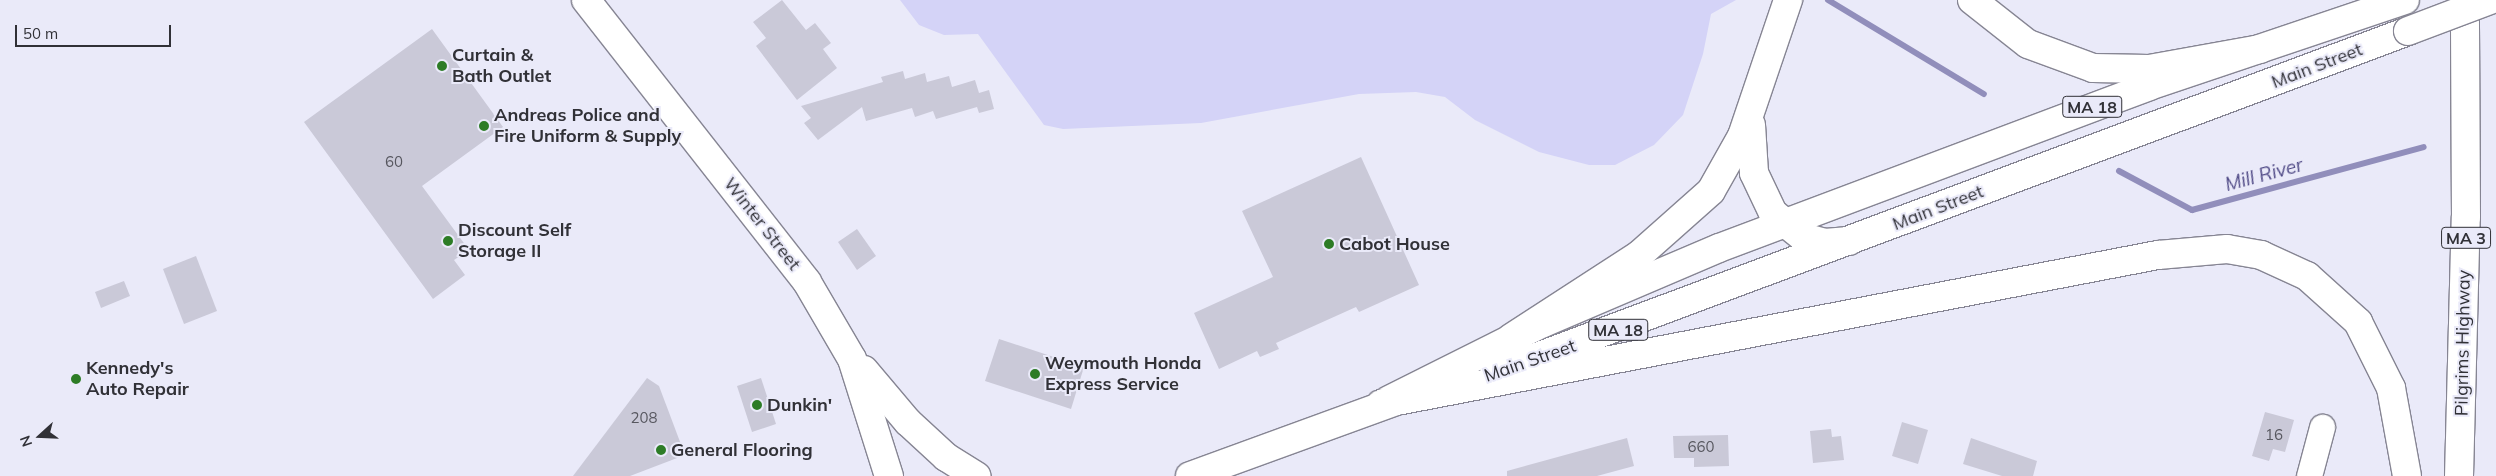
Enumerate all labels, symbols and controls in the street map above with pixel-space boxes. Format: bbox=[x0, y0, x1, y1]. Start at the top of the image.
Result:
scale bar bbox=[18, 15, 174, 47]
text: 50 m bbox=[23, 24, 58, 43]
street label: Main Street bbox=[2269, 39, 2365, 93]
place label: Curtain & Bath Outlet bbox=[452, 45, 551, 88]
marker: Curtain & Bath Outlet bbox=[436, 60, 448, 72]
road number: MA 18 bbox=[2062, 94, 2122, 120]
place label: Andreas Police and Fire Uniform & Supply bbox=[494, 105, 681, 148]
marker: Andreas Police and Fire Uniform & Supply bbox=[478, 120, 490, 132]
house number: 60 bbox=[385, 153, 403, 171]
water label: Mill River bbox=[2223, 154, 2305, 196]
street label: Winter Street bbox=[719, 173, 805, 275]
street label: Main Street bbox=[1890, 181, 1986, 235]
place label: Discount Self Storage II bbox=[458, 220, 571, 262]
road number: MA 3 bbox=[2441, 224, 2491, 252]
place label: Cabot House bbox=[1339, 233, 1450, 255]
marker: Discount Self Storage II bbox=[442, 235, 454, 247]
marker: Cabot House bbox=[1323, 238, 1335, 250]
street label: Pilgrims Highway bbox=[2451, 270, 2475, 416]
road number: MA 18 bbox=[1588, 316, 1648, 344]
street label: Main Street bbox=[1481, 335, 1579, 387]
place label: Weymouth Honda Express Service bbox=[1045, 353, 1201, 396]
place label: Kennedy's Auto Repair bbox=[86, 358, 189, 400]
marker: Weymouth Honda Express Service bbox=[1029, 368, 1041, 380]
marker: Kennedy's Auto Repair bbox=[70, 373, 82, 385]
place label: Dunkin' bbox=[767, 394, 832, 416]
marker: Dunkin' bbox=[751, 399, 763, 411]
house number: 208 bbox=[631, 409, 657, 427]
north arrow bbox=[15, 411, 65, 461]
house number: 16 bbox=[2265, 426, 2283, 444]
text: N bbox=[16, 433, 36, 449]
house number: 660 bbox=[1688, 438, 1714, 456]
place label: General Flooring bbox=[671, 439, 813, 461]
marker: General Flooring bbox=[655, 444, 667, 456]

